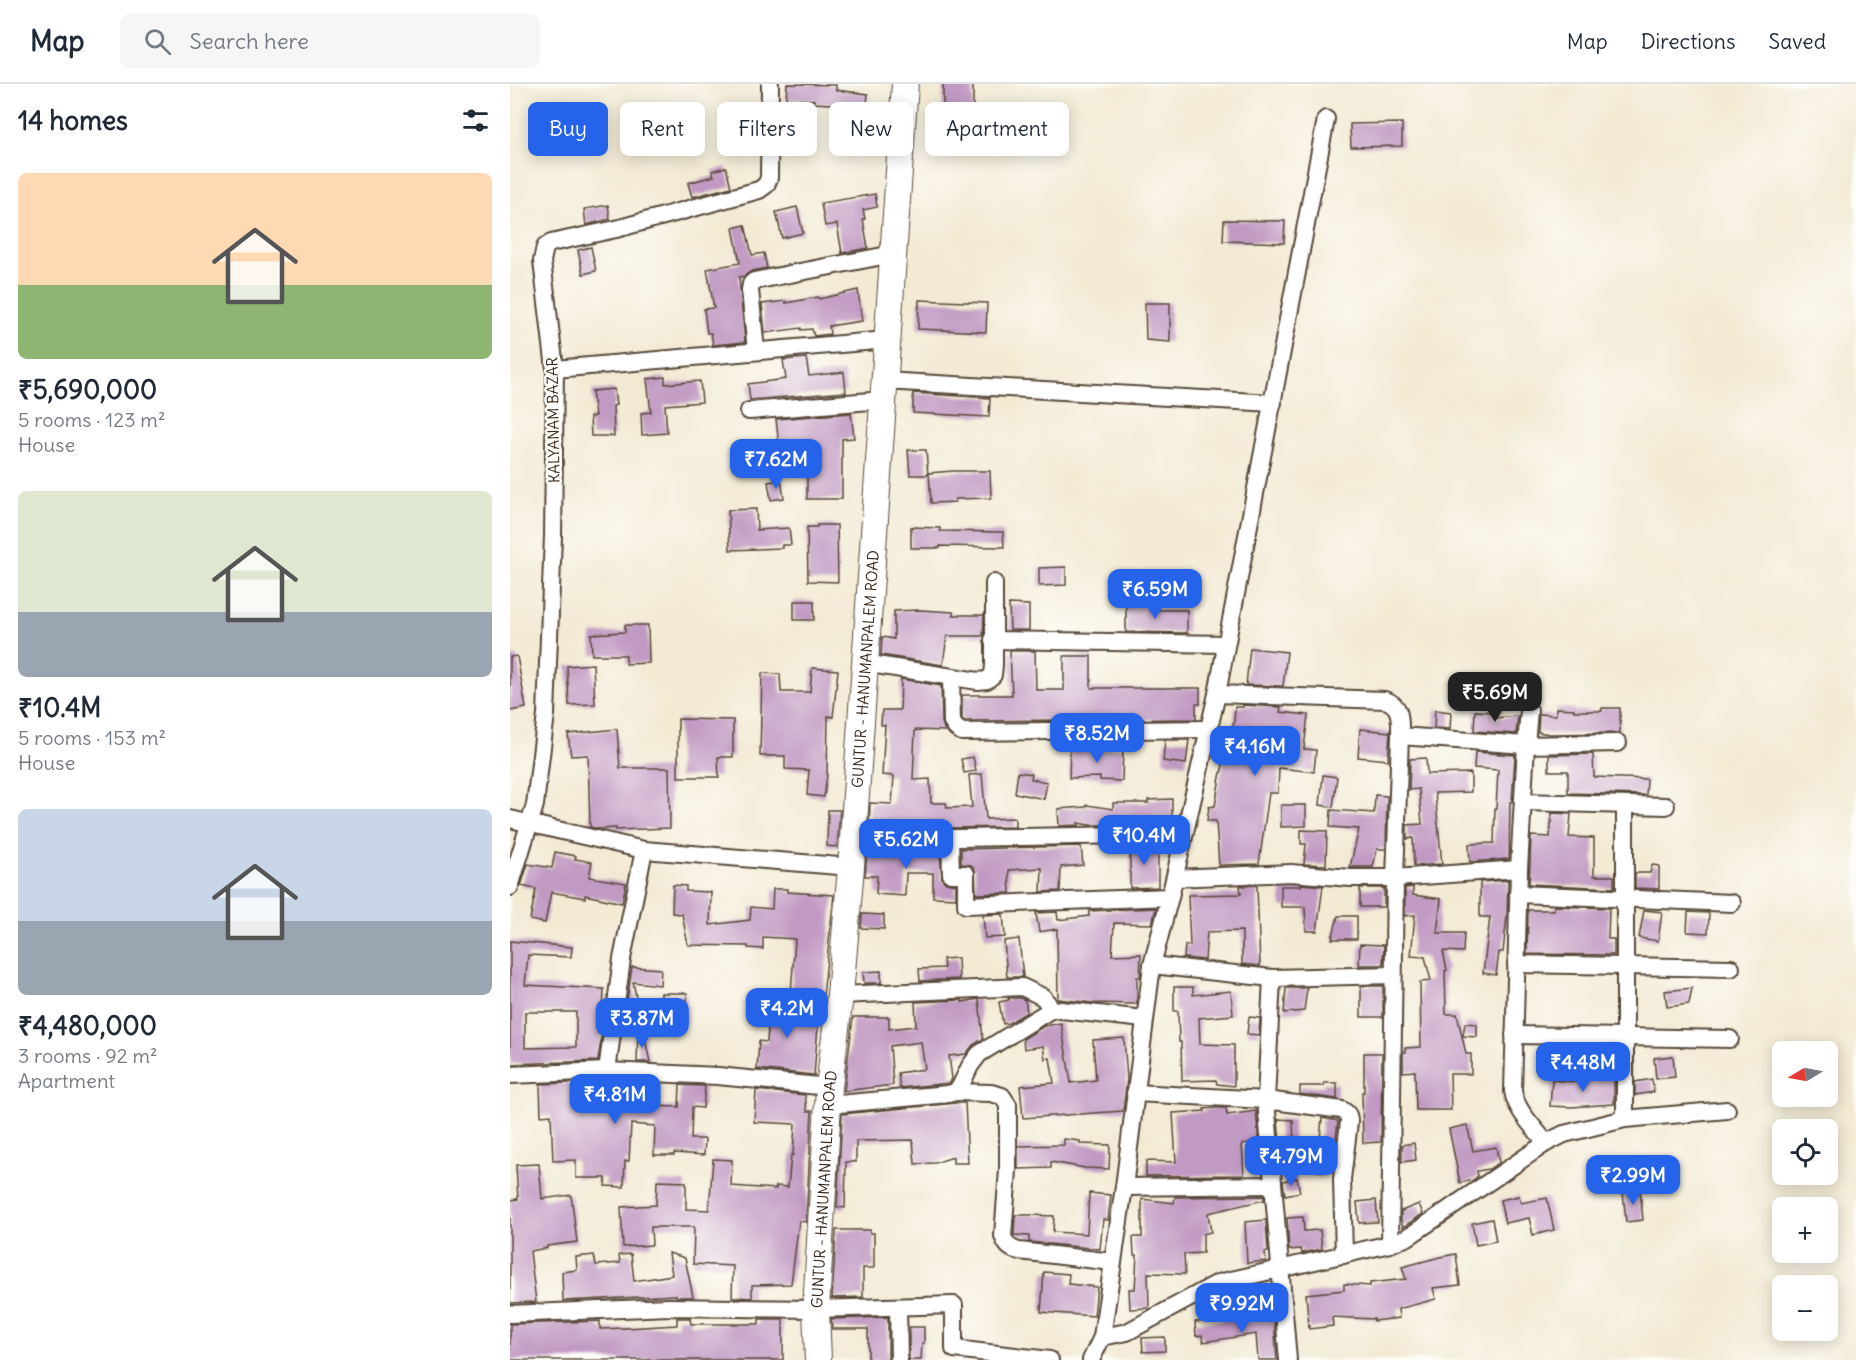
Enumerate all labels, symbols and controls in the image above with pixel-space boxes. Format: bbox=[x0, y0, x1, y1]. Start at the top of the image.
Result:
search box bbox=[120, 14, 540, 68]
text: Map bbox=[30, 23, 84, 59]
icon: search bbox=[141, 25, 174, 58]
text: Search here bbox=[189, 27, 309, 55]
text: Map bbox=[1567, 28, 1608, 55]
text: Directions bbox=[1641, 28, 1735, 55]
text: Saved bbox=[1768, 28, 1826, 55]
chip: Buy bbox=[528, 102, 608, 156]
chip: Rent bbox=[620, 102, 705, 156]
chip: Filters bbox=[717, 102, 817, 156]
chip: New bbox=[829, 102, 913, 156]
chip: Apartment bbox=[925, 102, 1069, 156]
text: 14 homes bbox=[18, 104, 128, 137]
icon: filters bbox=[459, 104, 492, 137]
icon: home bbox=[201, 212, 309, 320]
street label: KALYANAM BAZAR bbox=[542, 356, 564, 483]
text: ₹5,690,000 bbox=[18, 373, 157, 406]
text: 5 rooms · 123 m² bbox=[18, 407, 165, 432]
text: House bbox=[18, 432, 75, 457]
pin: ₹7.62M bbox=[727, 439, 825, 490]
text: ₹7.62M bbox=[744, 446, 808, 471]
icon: home bbox=[201, 530, 309, 638]
street label: GUNTUR - HANUMANPALEM ROAD bbox=[847, 549, 882, 789]
pin: ₹6.59M bbox=[1106, 569, 1204, 620]
text: ₹6.59M bbox=[1122, 576, 1188, 601]
pin: ₹5.69M bbox=[1446, 672, 1544, 723]
text: ₹5.69M bbox=[1462, 679, 1528, 704]
text: ₹10.4M bbox=[18, 691, 101, 724]
pin: ₹8.52M bbox=[1048, 713, 1146, 764]
text: ₹8.52M bbox=[1064, 720, 1130, 745]
text: 5 rooms · 153 m² bbox=[18, 725, 166, 750]
pin: ₹4.16M bbox=[1206, 726, 1304, 777]
text: ₹4.16M bbox=[1224, 733, 1286, 758]
text: House bbox=[18, 750, 75, 775]
pin: ₹10.4M bbox=[1095, 815, 1193, 866]
pin: ₹5.62M bbox=[857, 819, 955, 870]
text: ₹10.4M bbox=[1112, 822, 1176, 847]
text: ₹5.62M bbox=[873, 826, 939, 851]
icon: home bbox=[201, 848, 309, 956]
pin: ₹4.2M bbox=[745, 988, 829, 1039]
text: ₹4.2M bbox=[760, 995, 814, 1020]
pin: ₹3.87M bbox=[593, 998, 691, 1049]
text: ₹3.87M bbox=[610, 1005, 674, 1030]
text: ₹4,480,000 bbox=[18, 1009, 157, 1042]
north arrow bbox=[1772, 1041, 1838, 1107]
map controls bbox=[1772, 1041, 1838, 1341]
pin: ₹4.48M bbox=[1534, 1042, 1632, 1093]
text: 3 rooms · 92 m² bbox=[18, 1043, 157, 1068]
text: ₹4.48M bbox=[1550, 1049, 1616, 1074]
text: Apartment bbox=[18, 1068, 115, 1093]
street label: GUNTUR - HANUMANPALEM ROAD bbox=[807, 1069, 840, 1309]
pin: ₹4.81M bbox=[566, 1074, 664, 1125]
text: ₹4.81M bbox=[584, 1081, 646, 1106]
button: locate bbox=[1772, 1119, 1838, 1185]
pin: ₹4.79M bbox=[1242, 1136, 1340, 1187]
text: ₹4.79M bbox=[1259, 1143, 1323, 1168]
pin: ₹2.99M bbox=[1584, 1155, 1682, 1206]
text: ₹2.99M bbox=[1600, 1162, 1666, 1187]
button: + bbox=[1772, 1197, 1838, 1263]
button: − bbox=[1772, 1275, 1838, 1341]
pin: ₹9.92M bbox=[1193, 1283, 1291, 1334]
text: ₹9.92M bbox=[1209, 1290, 1275, 1315]

